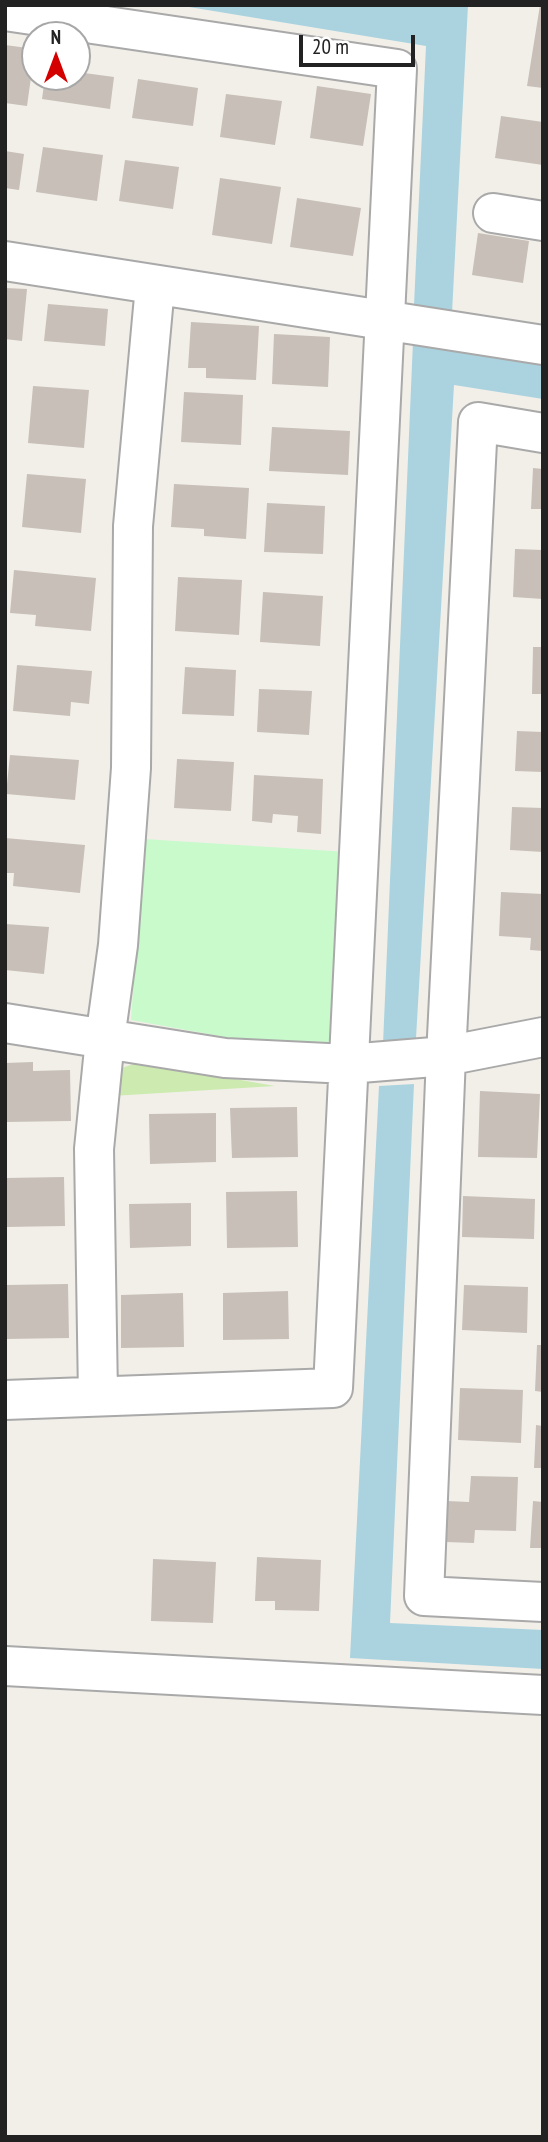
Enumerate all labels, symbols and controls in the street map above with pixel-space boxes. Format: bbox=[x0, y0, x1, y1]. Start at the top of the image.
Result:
north arrow bbox=[21, 21, 91, 91]
scale bar bbox=[303, 21, 419, 65]
text: N bbox=[51, 25, 61, 49]
text: 20 m bbox=[312, 33, 349, 60]

